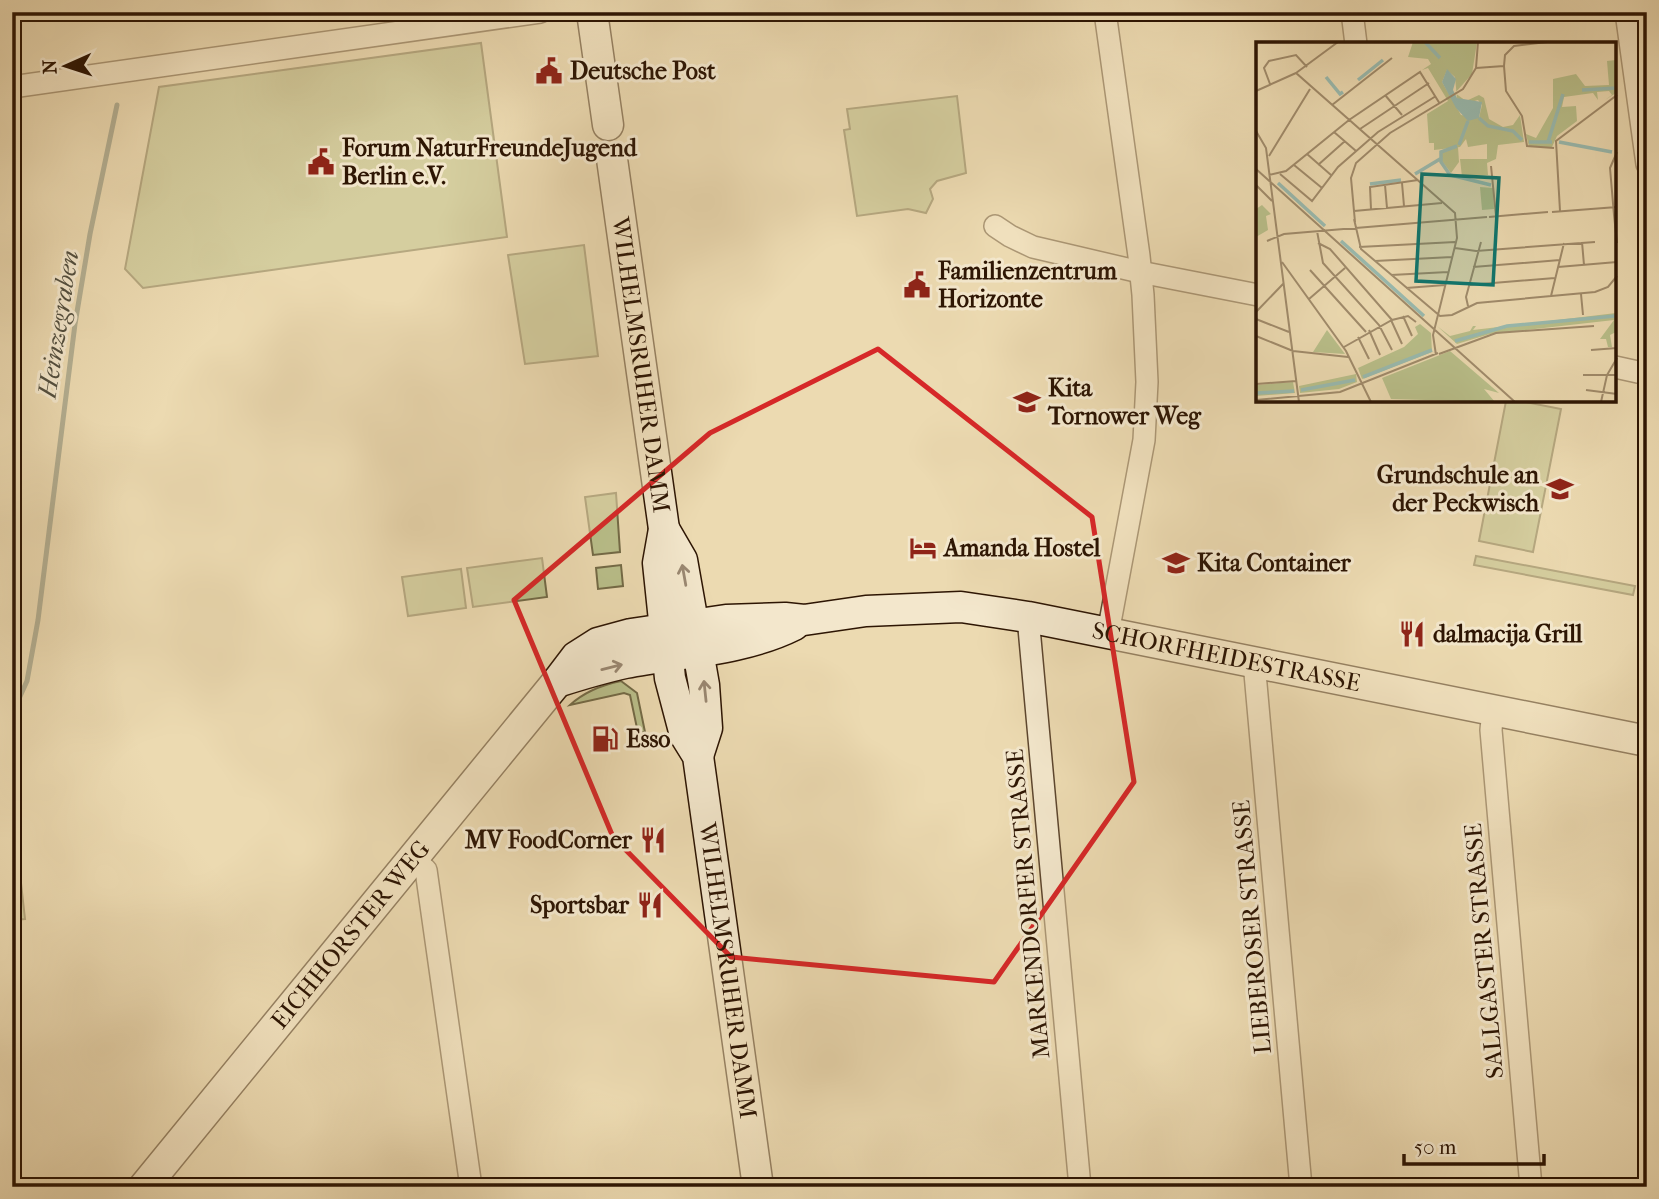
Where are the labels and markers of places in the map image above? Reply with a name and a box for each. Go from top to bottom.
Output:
public building icon: Deutsche Post [534,56,564,86]
place label: Deutsche Post [570,57,716,85]
place label: Forum NaturFreundeJugend Berlin e.V. [341,134,638,190]
public building icon: Forum NaturFreundeJugend Berlin e.V. [306,147,336,177]
place label: Familienzentrum Horizonte [937,257,1118,313]
public building icon: Familienzentrum Horizonte [902,270,932,300]
place label: Kita Tornower Weg [1047,374,1202,430]
school or university icon: Kita Tornower Weg [1012,387,1042,417]
place label: Grundschule an der Peckwisch [1377,461,1540,517]
school or university icon: Grundschule an der Peckwisch [1545,474,1575,504]
hotel icon: Amanda Hostel [908,533,938,563]
place label: Amanda Hostel [942,534,1101,562]
school or university icon: Kita Container [1161,548,1191,578]
place label: Kita Container [1197,549,1352,577]
restaurant icon: dalmacija Grill [1397,619,1427,649]
place label: dalmacija Grill [1433,620,1583,648]
fuel station icon: Esso [590,724,620,754]
place label: Esso [626,725,671,753]
restaurant icon: MV FoodCorner [638,825,668,855]
place label: MV FoodCorner [465,826,633,854]
restaurant icon: Sportsbar [635,890,665,920]
place label: Sportsbar [530,891,630,919]

